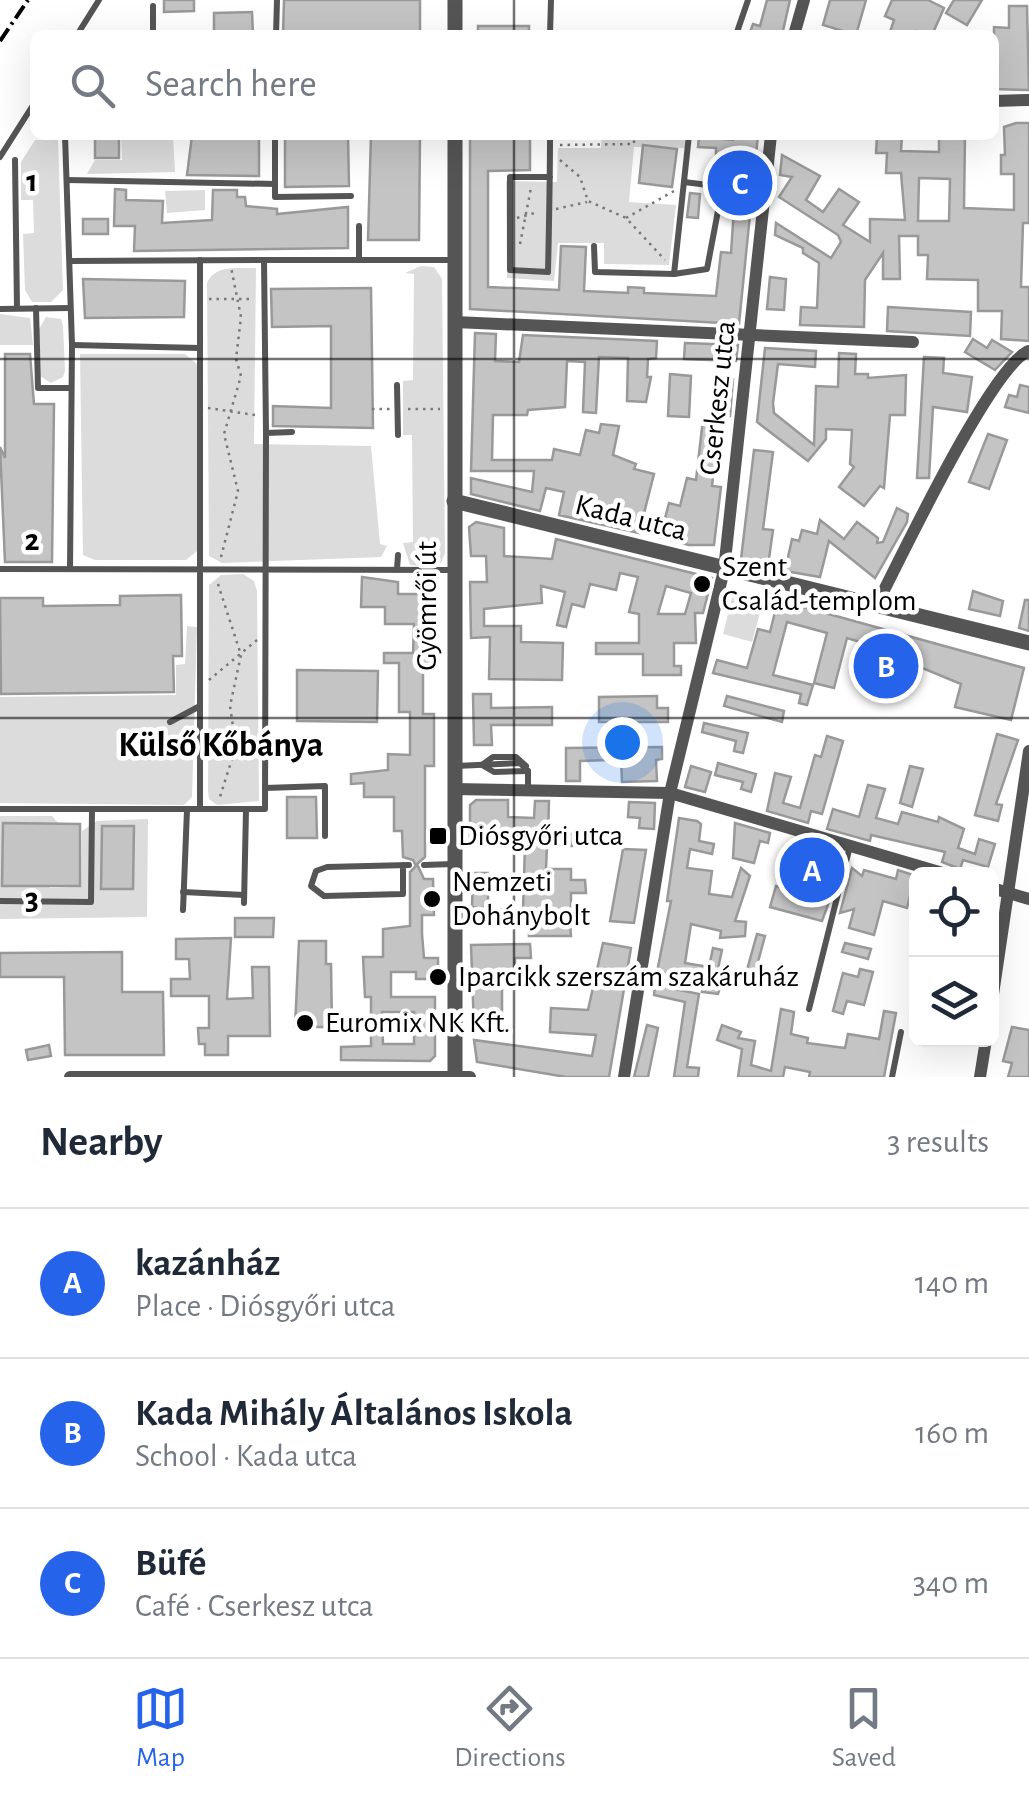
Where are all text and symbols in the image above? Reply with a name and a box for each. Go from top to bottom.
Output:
search box [30,30,999,140]
icon: search [65,58,120,113]
text: Search here [145,66,317,104]
pin: C [708,146,772,220]
text: 1 [26,165,38,197]
street label: Cserkesz utca [695,319,741,477]
street label: Kada utca [572,490,690,546]
text: 2 [24,524,40,556]
street label: Gyömrői út [412,541,442,671]
place label: Szent Család-templom [722,552,917,616]
marker: Szent Család-templom [691,573,713,595]
pin: B [854,628,918,704]
your location [597,717,648,768]
district label: Külső Kőbánya [118,728,324,763]
place label: Diósgyőri utca [458,821,623,851]
marker: Diósgyőri utca [427,825,449,847]
pin: A [780,832,844,908]
place label: Nemzeti Dohánybolt [452,867,591,931]
map controls [909,867,999,1047]
button: locate [909,867,999,957]
text: 3 [25,883,39,915]
marker: Nemzeti Dohánybolt [421,888,443,910]
button: layers [909,957,999,1047]
place label: Iparcikk szerszám szakáruház [458,962,799,992]
marker: Iparcikk szerszám szakáruház [427,966,449,988]
place label: Euromix NK Kft. [325,1008,510,1038]
marker: Euromix NK Kft. [294,1012,316,1034]
text: Nearby [40,1121,163,1163]
text: 3 results [887,1126,989,1158]
text: kazánház [135,1245,280,1283]
text: A [63,1267,82,1299]
text: 140 m [915,1267,989,1299]
text: Place · Diósgyőri utca [135,1290,396,1322]
text: Kada Mihály Általános Iskola [135,1395,573,1433]
text: B [63,1417,82,1449]
text: 160 m [915,1417,989,1449]
text: School · Kada utca [135,1440,357,1472]
text: Büfé [135,1545,207,1583]
text: C [64,1567,81,1599]
text: 340 m [913,1567,989,1599]
text: Café · Cserkesz utca [135,1590,373,1622]
tab: Map [133,1681,188,1775]
tab: Directions [454,1681,566,1775]
tab: Saved [832,1681,896,1775]

